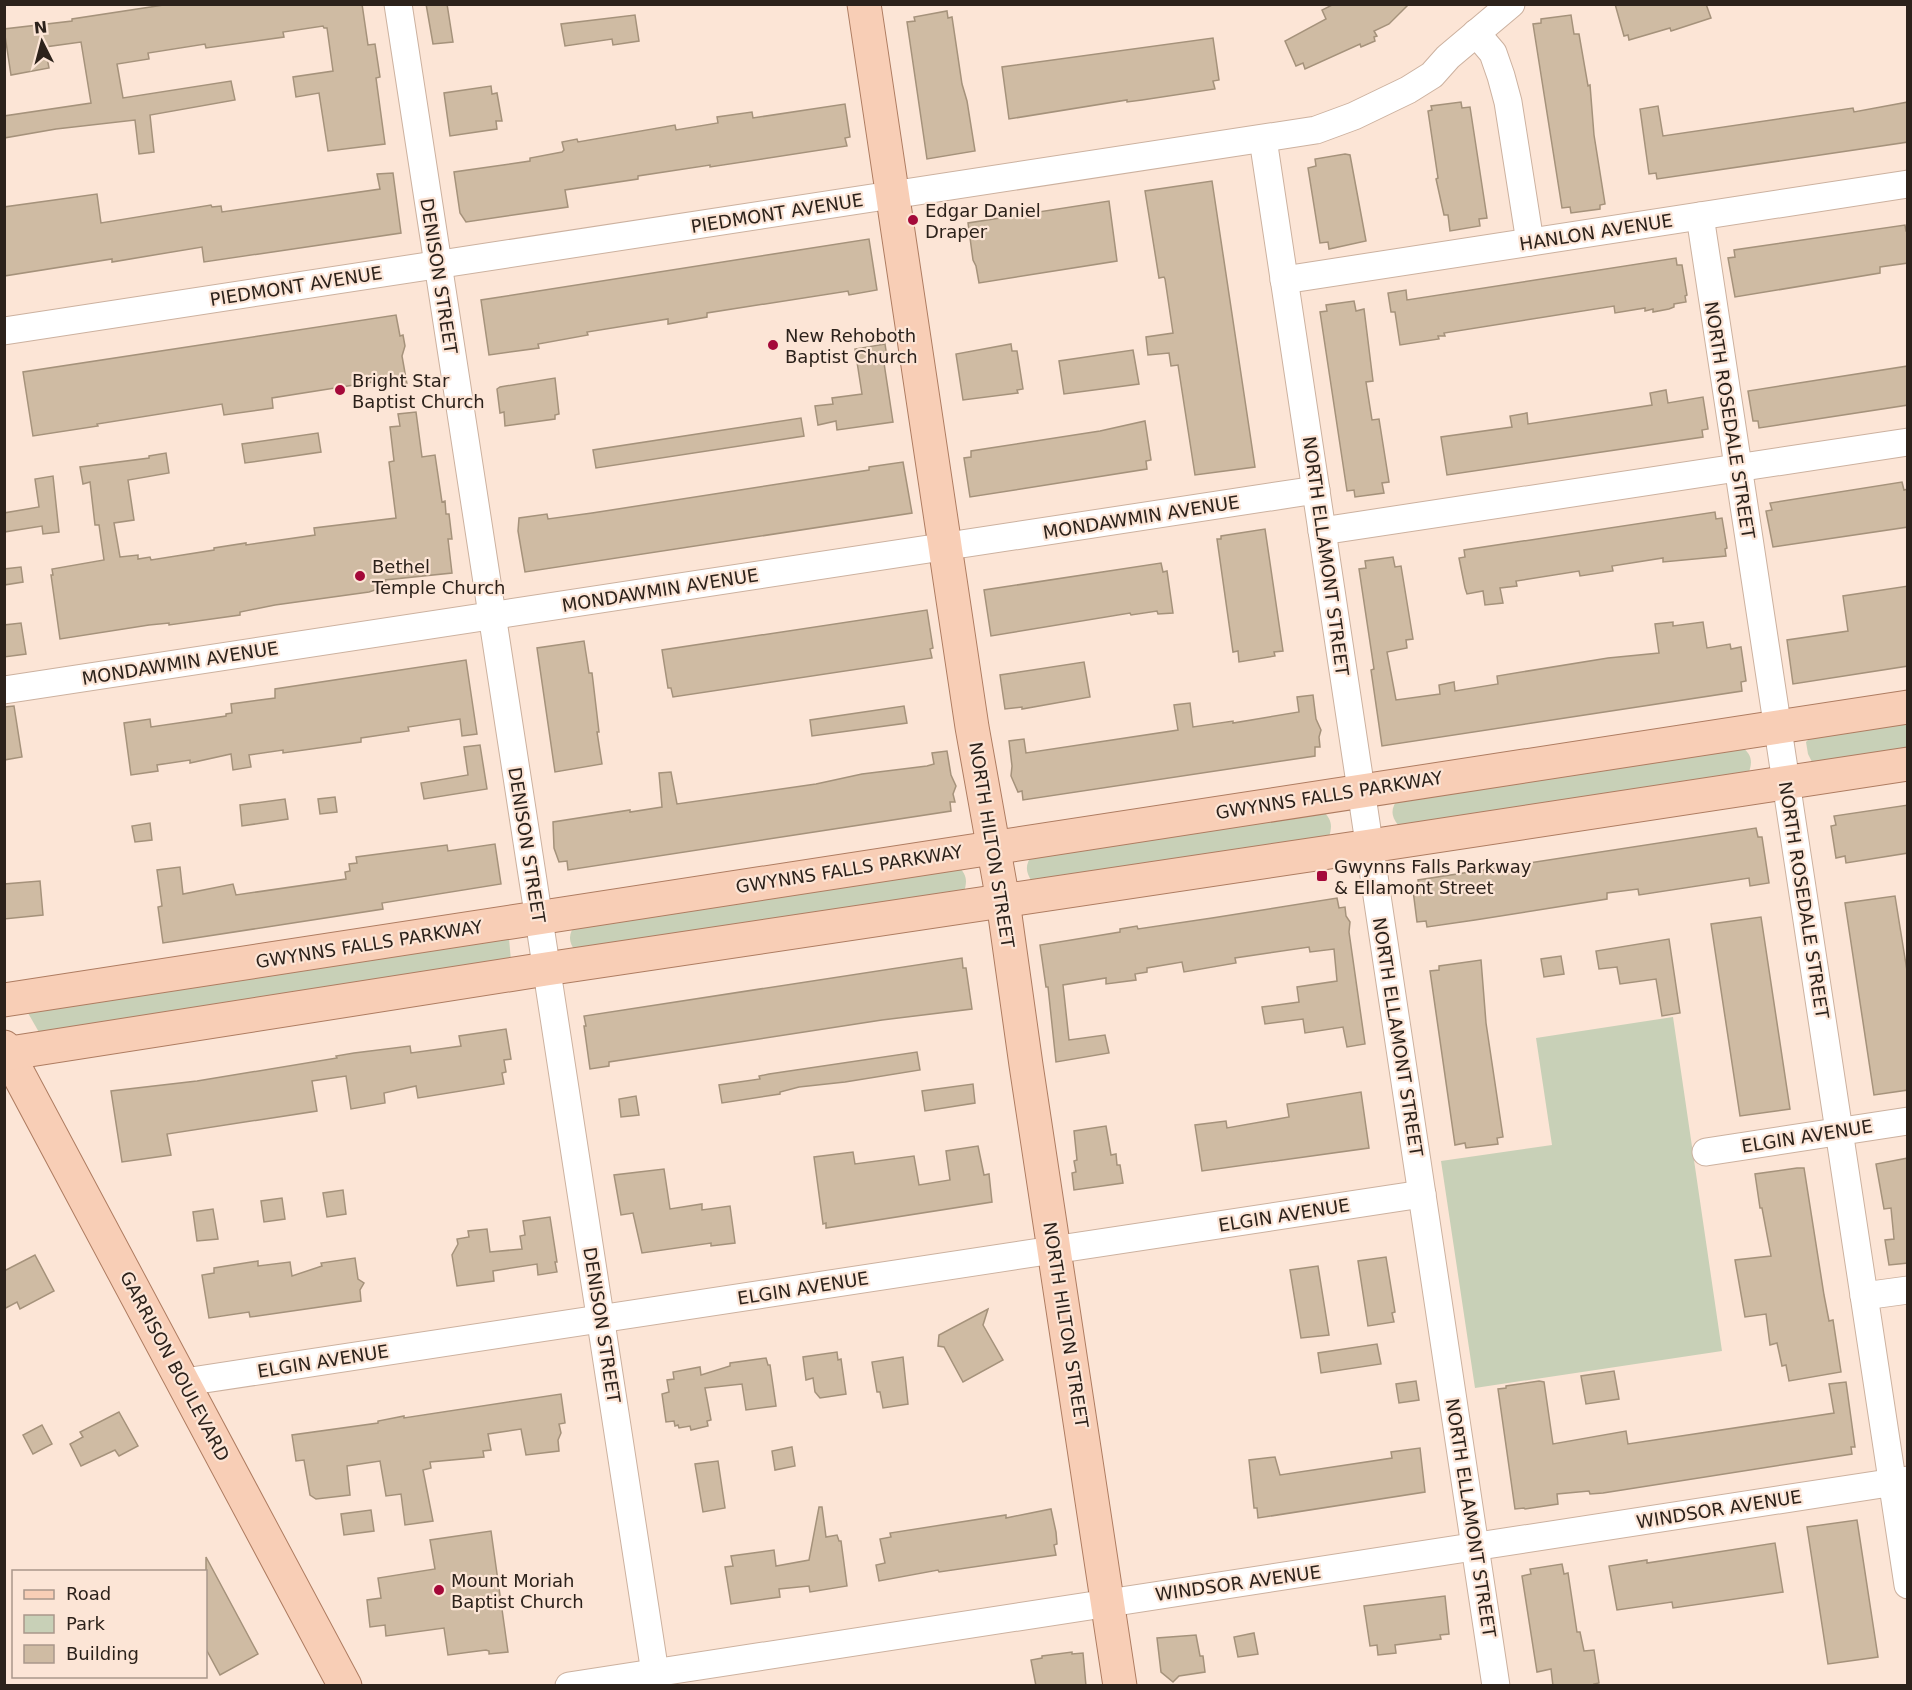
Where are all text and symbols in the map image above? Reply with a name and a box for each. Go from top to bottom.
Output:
north arrow [12,12,72,72]
text: N [33,17,48,38]
street label: PIEDMONT AVENUE [689,189,865,237]
street label: DENISON STREET [416,197,462,356]
place label: Edgar Daniel Draper [925,200,1041,242]
street label: HANLON AVENUE [1518,210,1674,254]
marker: Edgar Daniel Draper [906,213,920,227]
street label: PIEDMONT AVENUE [208,262,384,310]
street label: NORTH ROSEDALE STREET [1701,300,1759,541]
place label: New Rehoboth Baptist Church [785,325,918,367]
marker: New Rehoboth Baptist Church [766,338,780,352]
place label: Bright Star Baptist Church [352,370,485,412]
marker: Bright Star Baptist Church [333,383,347,397]
street label: NORTH ELLAMONT STREET [1299,435,1353,678]
street label: MONDAWMIN AVENUE [1041,491,1241,543]
place label: Bethel Temple Church [371,556,505,598]
street label: MONDAWMIN AVENUE [560,564,760,616]
marker: Bethel Temple Church [353,569,367,583]
street label: MONDAWMIN AVENUE [80,637,280,689]
street label: NORTH HILTON STREET [965,740,1019,951]
street label: DENISON STREET [504,766,550,925]
street label: GWYNNS FALLS PARKWAY [1214,767,1445,823]
street label: NORTH ROSEDALE STREET [1775,780,1833,1021]
street label: GWYNNS FALLS PARKWAY [734,841,965,897]
place label: Gwynns Falls Parkway & Ellamont Street [1334,856,1532,898]
marker: Gwynns Falls Parkway & Ellamont Street [1315,869,1329,883]
street label: GWYNNS FALLS PARKWAY [254,916,485,972]
street label: NORTH ELLAMONT STREET [1369,916,1427,1159]
street label: ELGIN AVENUE [1740,1115,1874,1157]
street label: ELGIN AVENUE [1217,1194,1351,1236]
street label: NORTH HILTON STREET [1039,1220,1093,1431]
street label: DENISON STREET [579,1246,625,1405]
street label: GARRISON BOULEVARD [116,1267,234,1465]
street label: ELGIN AVENUE [736,1267,870,1309]
street label: ELGIN AVENUE [256,1340,390,1382]
street label: NORTH ELLAMONT STREET [1442,1397,1500,1640]
street label: WINDSOR AVENUE [1635,1486,1803,1532]
street label: WINDSOR AVENUE [1154,1561,1322,1605]
legend [12,1570,207,1678]
place label: Mount Moriah Baptist Church [451,1570,584,1612]
text: Road [66,1583,111,1604]
marker: Mount Moriah Baptist Church [432,1583,446,1597]
text: Park [66,1613,105,1634]
text: Building [66,1643,139,1664]

